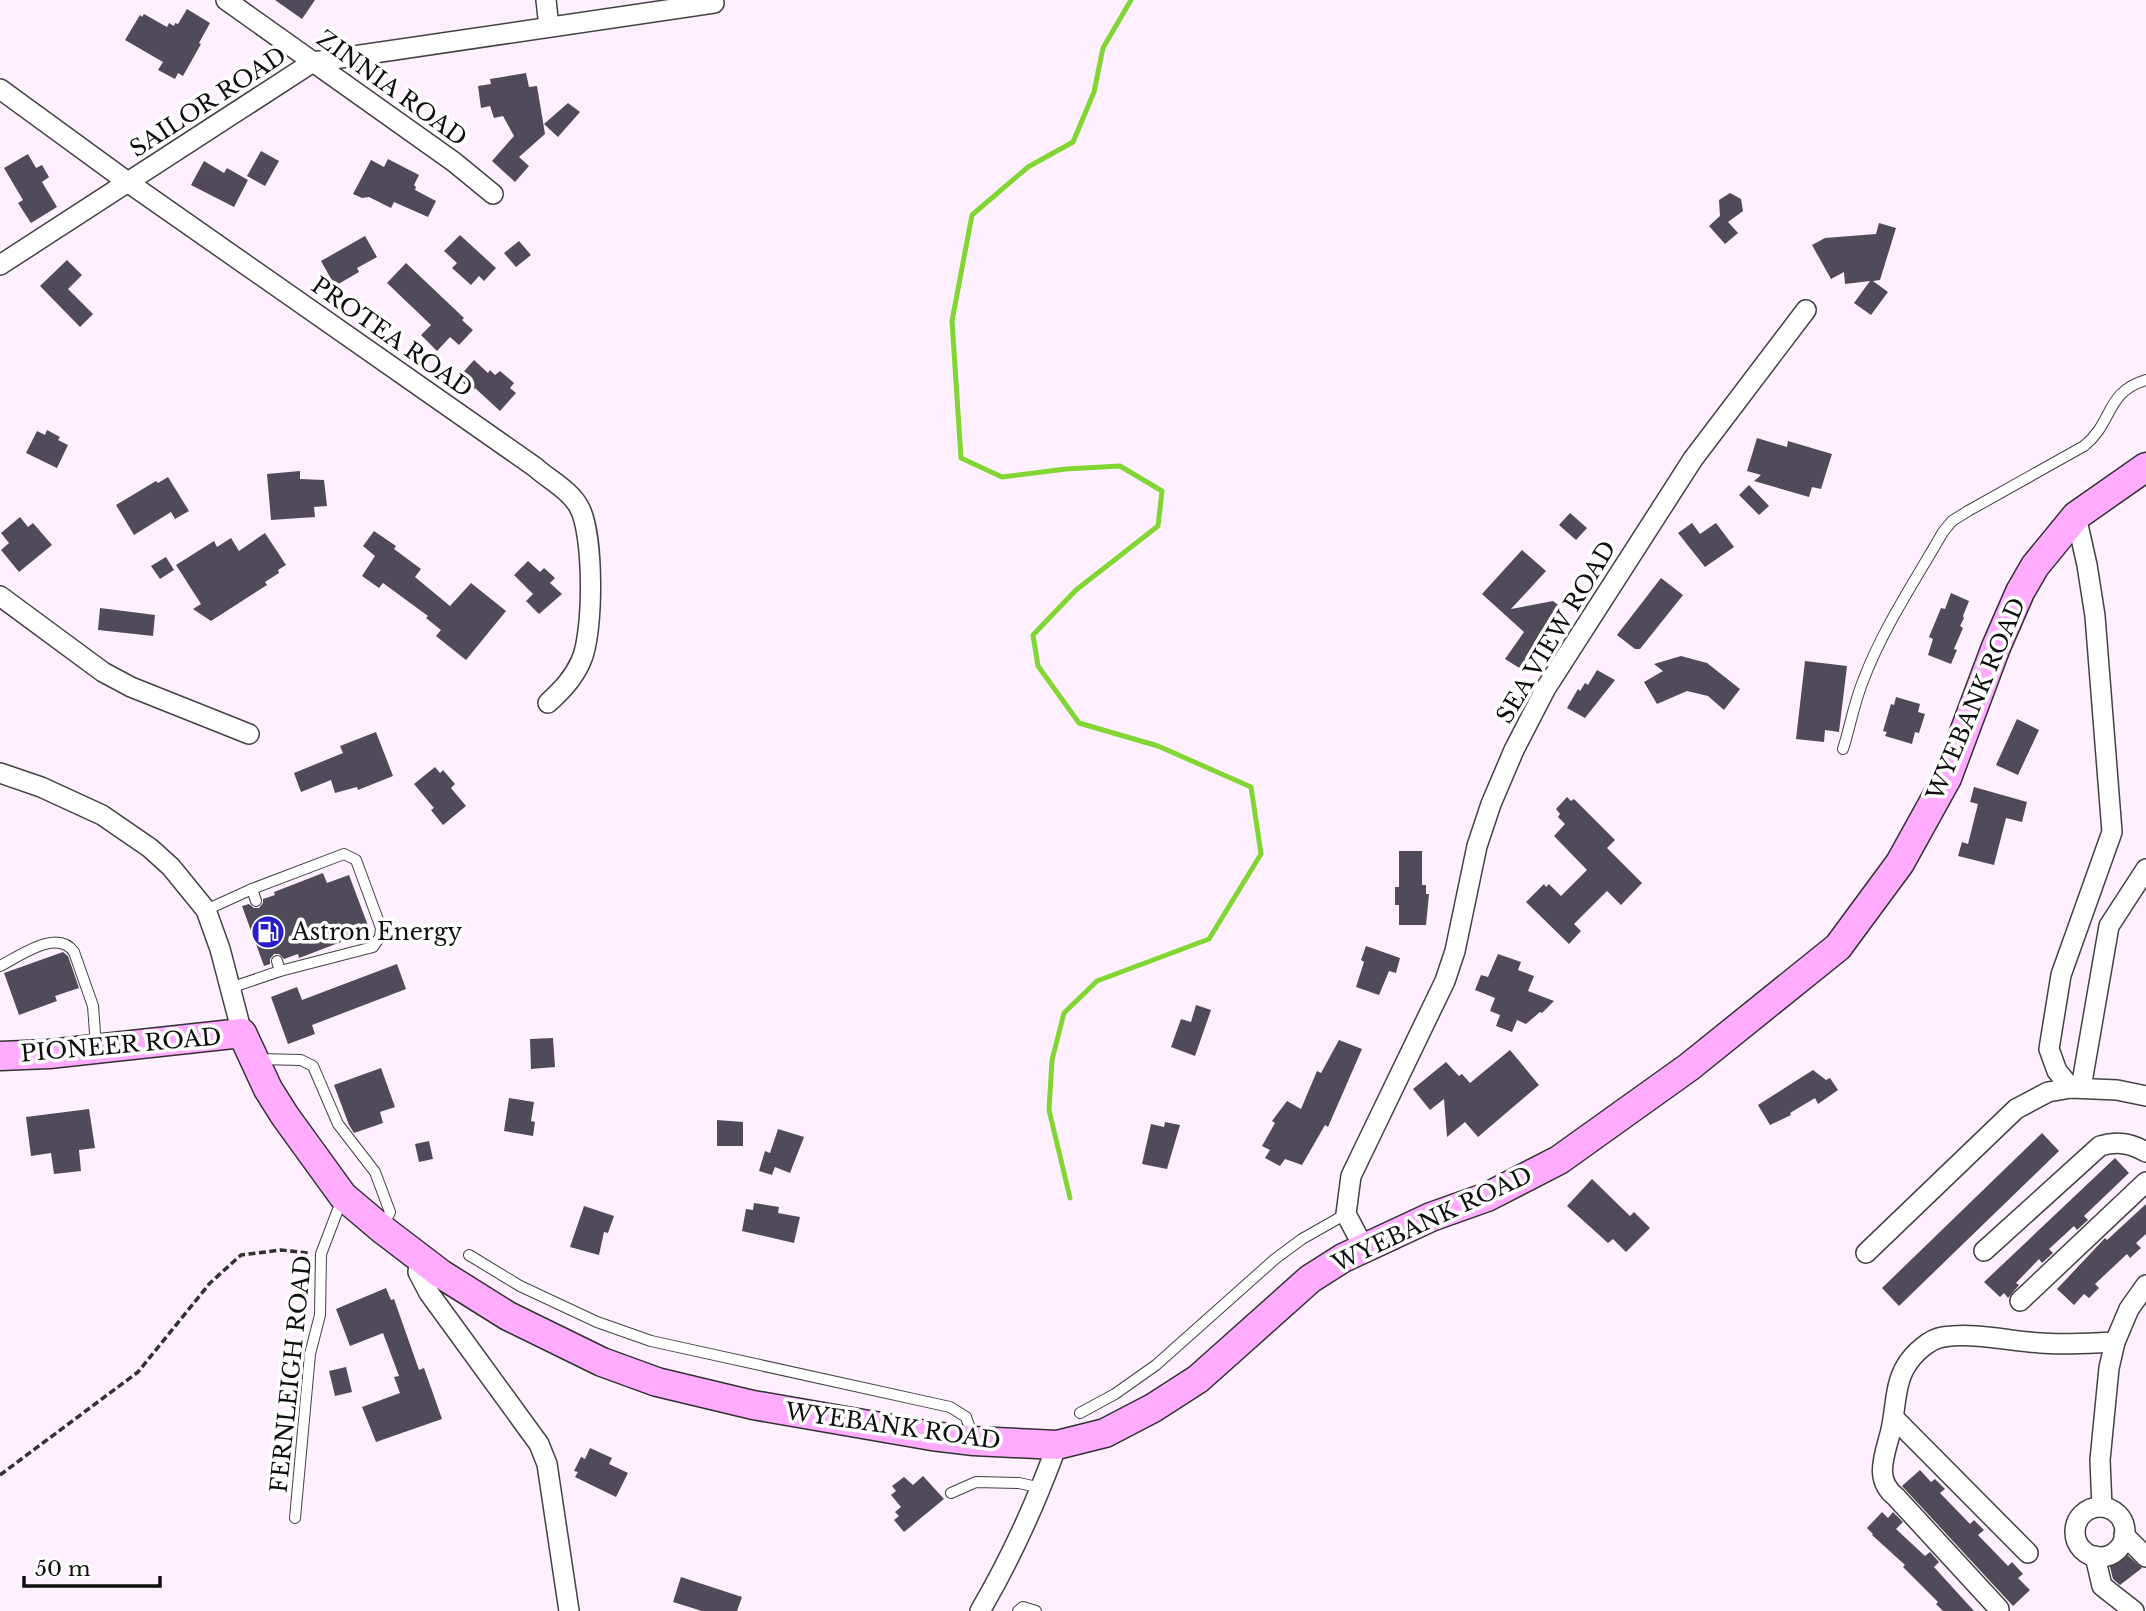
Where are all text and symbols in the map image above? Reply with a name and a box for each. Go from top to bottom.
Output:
street label: ZINNIA ROAD [312,24,472,152]
street label: SAILOR ROAD [125,41,291,163]
street label: PROTEA ROAD [306,271,478,403]
street label: SEA VIEW ROAD [1490,536,1622,728]
street label: WYEBANK ROAD [1920,594,2031,805]
fuel station icon: Astron Energy [249,913,287,951]
place label: Astron Energy [291,918,463,946]
street label: PIONEER ROAD [19,1022,223,1068]
street label: WYEBANK ROAD [1327,1160,1536,1278]
street label: FERNLEIGH ROAD [265,1254,317,1494]
street label: WYEBANK ROAD [782,1397,1003,1455]
scale bar [24,1544,161,1588]
text: 50 m [35,1556,91,1582]

